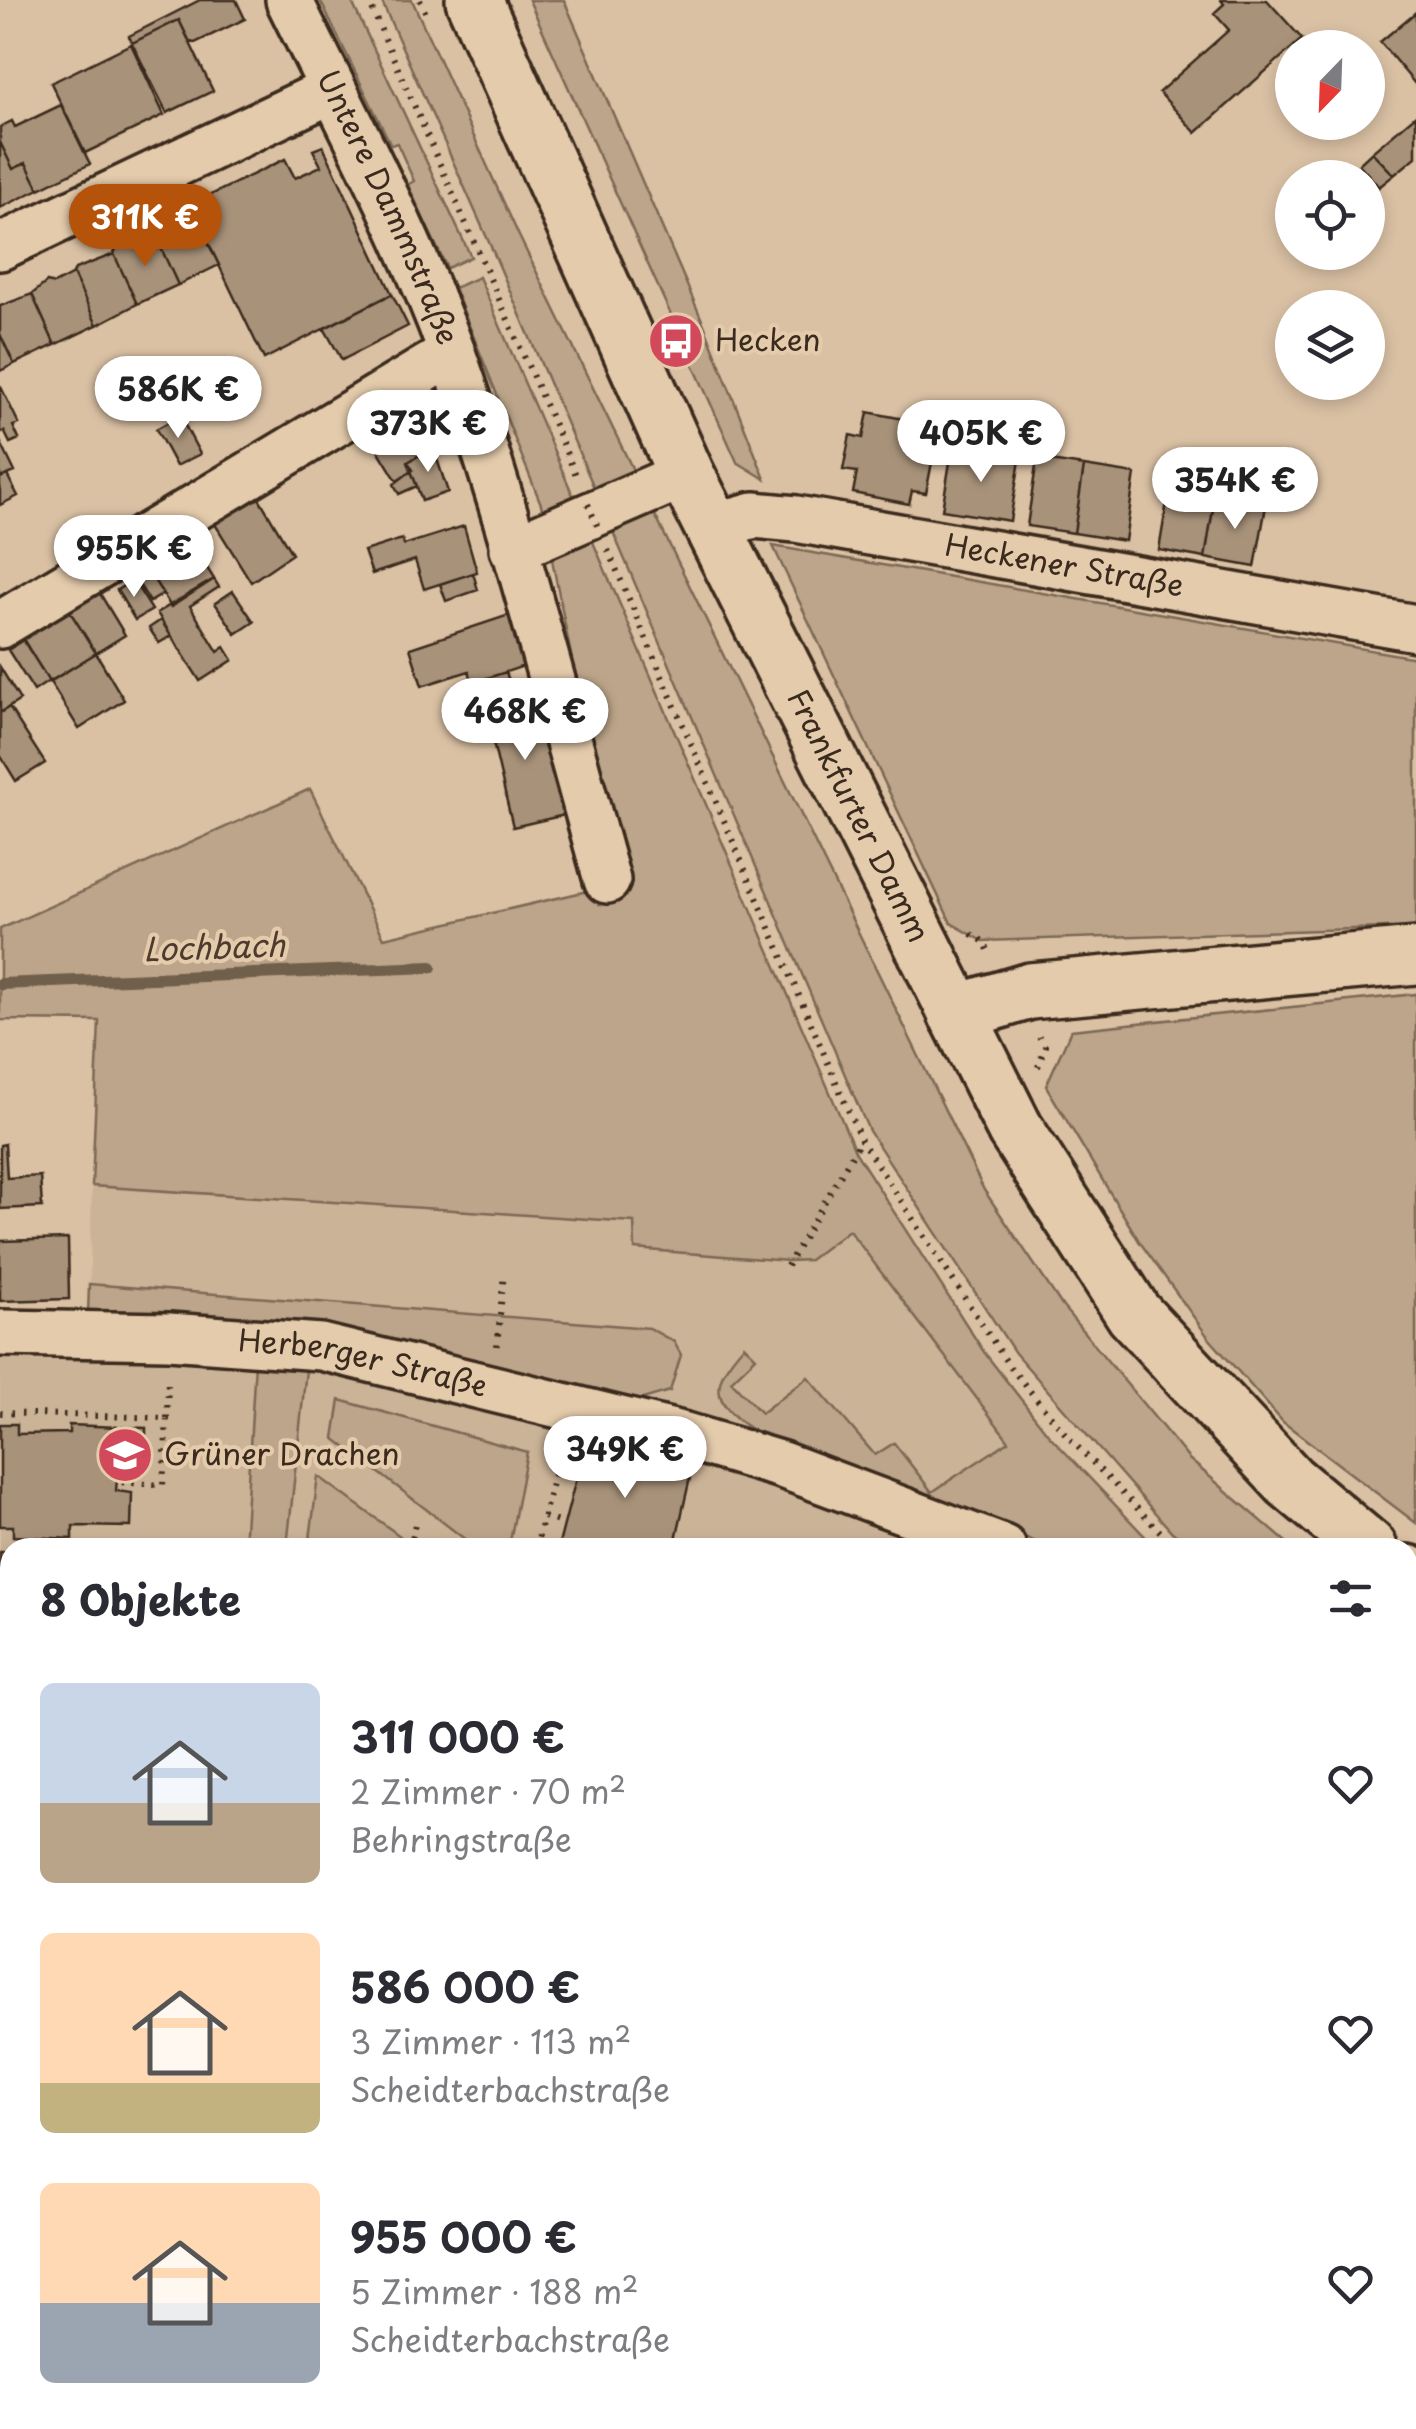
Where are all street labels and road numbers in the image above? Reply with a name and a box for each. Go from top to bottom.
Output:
street label: Untere Dammstraße [307,61,472,351]
street label: Heckener Straße [942,521,1187,607]
street label: Frankfurter Damm [777,680,943,949]
street label: Herberger Straße [237,1316,492,1407]

